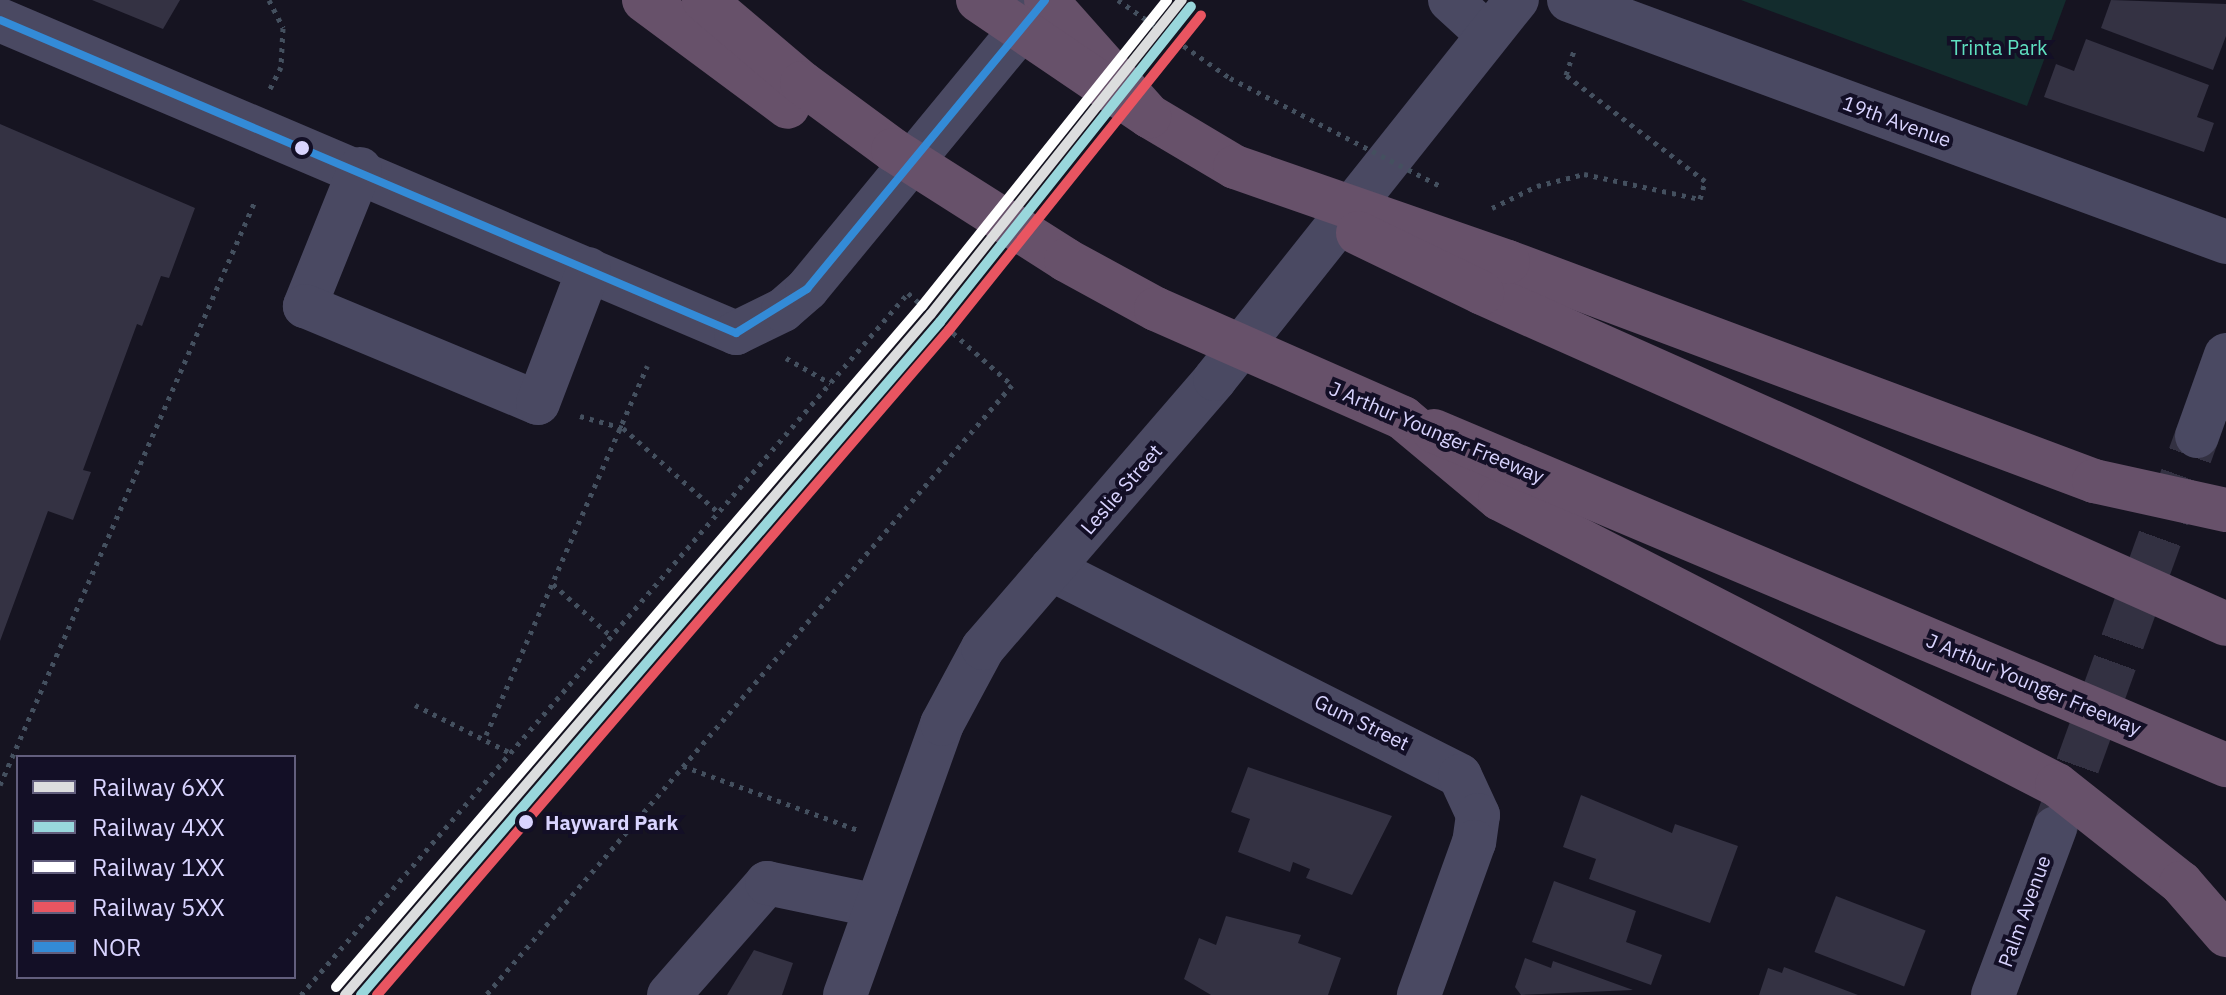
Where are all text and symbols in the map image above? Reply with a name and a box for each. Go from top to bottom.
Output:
park label: Trinta Park [1950,35,2048,59]
street label: 19th Avenue [1839,90,1955,152]
unlabelled marker [294,140,310,156]
street label: J Arthur Younger Freeway [1326,376,1548,488]
street label: Leslie Street [1075,439,1167,539]
street label: J Arthur Younger Freeway [1923,628,2145,740]
street label: Gum Street [1311,689,1413,755]
legend [16,755,296,979]
text: Railway 6XX [92,771,225,803]
marker: Hayward Park [514,810,538,834]
place label: Hayward Park [545,810,678,834]
text: Railway 4XX [92,811,225,843]
text: Railway 1XX [92,851,225,883]
street label: Palm Avenue [1993,852,2055,970]
text: Railway 5XX [92,891,225,923]
text: NOR [92,931,141,963]

